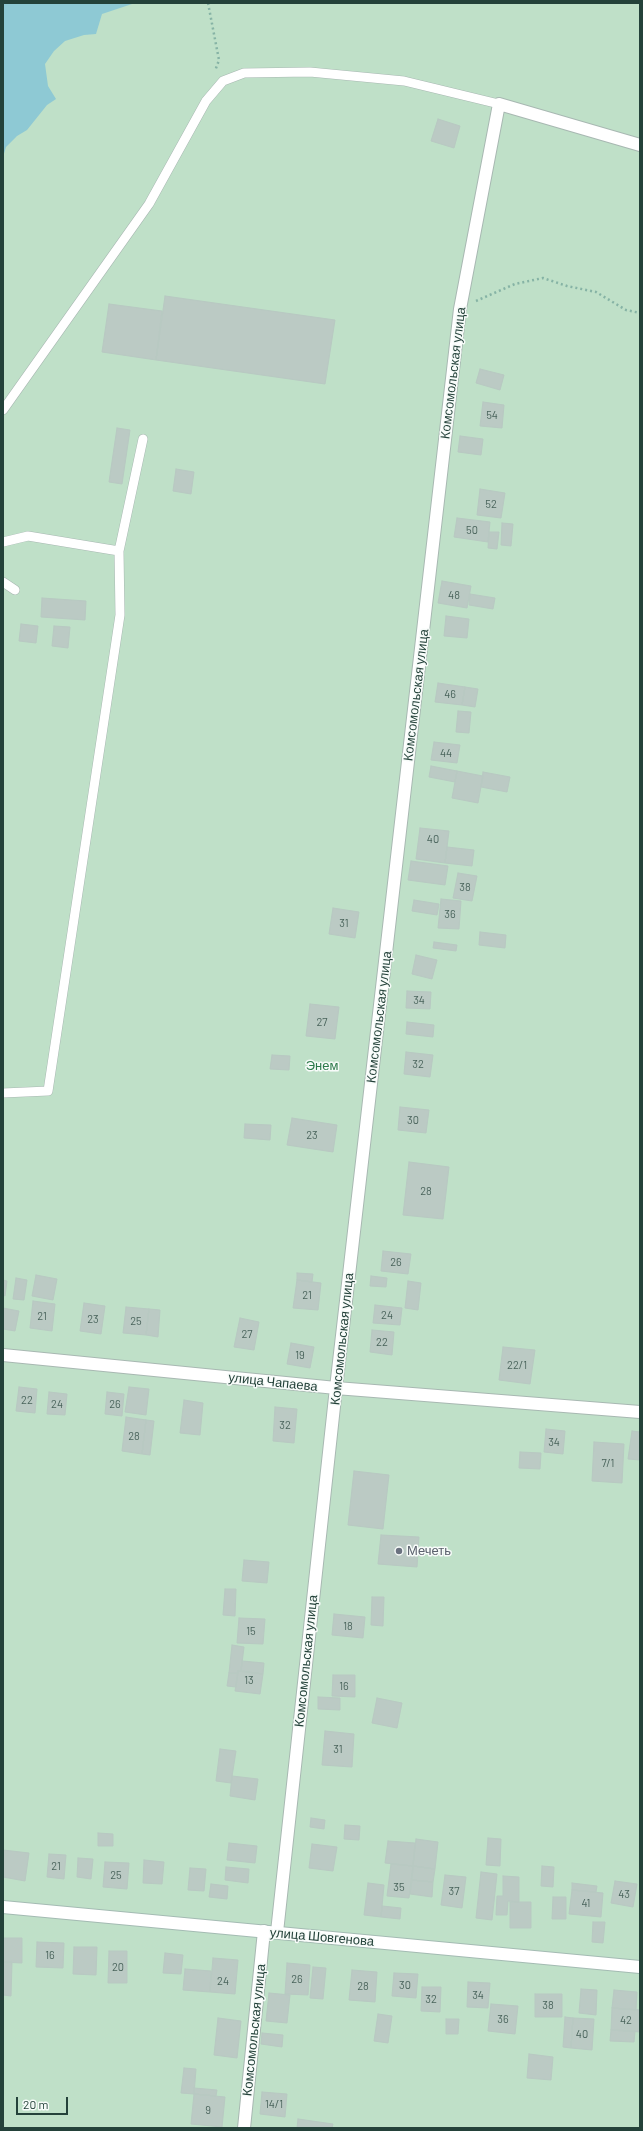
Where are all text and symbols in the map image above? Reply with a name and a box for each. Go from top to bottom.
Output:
street label: Комсомольская улица [437,306,469,440]
house number: 54 [486,408,498,422]
house number: 52 [485,497,497,511]
house number: 50 [466,523,478,537]
house number: 48 [448,588,460,602]
street label: Комсомольская улица [400,628,432,762]
house number: 46 [444,687,456,701]
house number: 44 [440,746,452,760]
house number: 40 [427,832,439,846]
house number: 38 [459,880,471,894]
house number: 36 [444,907,456,921]
house number: 31 [339,916,349,930]
street label: Комсомольская улица [363,950,395,1084]
house number: 34 [413,993,425,1007]
house number: 27 [316,1015,328,1029]
house number: 32 [412,1057,424,1071]
park label: Энем [306,1058,338,1074]
house number: 30 [407,1113,419,1127]
house number: 23 [306,1128,318,1142]
house number: 28 [420,1184,432,1198]
house number: 26 [390,1255,402,1269]
street label: Комсомольская улица [327,1272,357,1406]
house number: 21 [302,1288,312,1302]
house number: 24 [381,1308,393,1322]
house number: 21 [37,1309,47,1323]
house number: 23 [87,1312,99,1326]
house number: 25 [130,1314,142,1328]
house number: 27 [241,1327,253,1341]
house number: 22 [376,1335,388,1349]
house number: 19 [295,1348,305,1362]
house number: 22/1 [507,1358,527,1372]
street label: улица Чапаева [228,1370,318,1394]
house number: 22 [21,1393,33,1407]
house number: 24 [51,1397,63,1411]
house number: 26 [109,1397,121,1411]
house number: 32 [279,1418,291,1432]
house number: 28 [128,1429,140,1443]
house number: 34 [548,1435,560,1449]
house number: 7/1 [602,1456,614,1470]
place label: Мечеть [407,1543,451,1559]
marker: Мечеть [394,1546,404,1556]
street label: Комсомольская улица [291,1594,321,1728]
house number: 18 [343,1619,353,1633]
house number: 15 [246,1624,256,1638]
house number: 13 [244,1673,254,1687]
house number: 16 [339,1679,349,1693]
house number: 31 [333,1742,343,1756]
house number: 21 [51,1859,61,1873]
house number: 25 [110,1868,122,1882]
house number: 35 [393,1880,405,1894]
house number: 37 [449,1884,459,1898]
house number: 43 [618,1887,630,1901]
house number: 41 [582,1896,590,1910]
street label: улица Шовгенова [269,1925,375,1949]
house number: 16 [45,1948,55,1962]
house number: 20 [112,1960,124,1974]
street label: Комсомольская улица [239,1963,269,2097]
house number: 26 [291,1972,303,1986]
house number: 24 [217,1974,229,1988]
house number: 30 [399,1978,411,1992]
house number: 28 [357,1979,369,1993]
house number: 34 [472,1988,484,2002]
house number: 32 [425,1992,437,2006]
house number: 38 [542,1998,554,2012]
house number: 36 [497,2012,509,2026]
house number: 42 [620,2013,632,2027]
house number: 40 [576,2027,588,2041]
scale bar [18,2089,70,2115]
text: 20 m [23,2097,49,2111]
house number: 14/1 [265,2097,283,2111]
house number: 9 [205,2103,211,2117]

